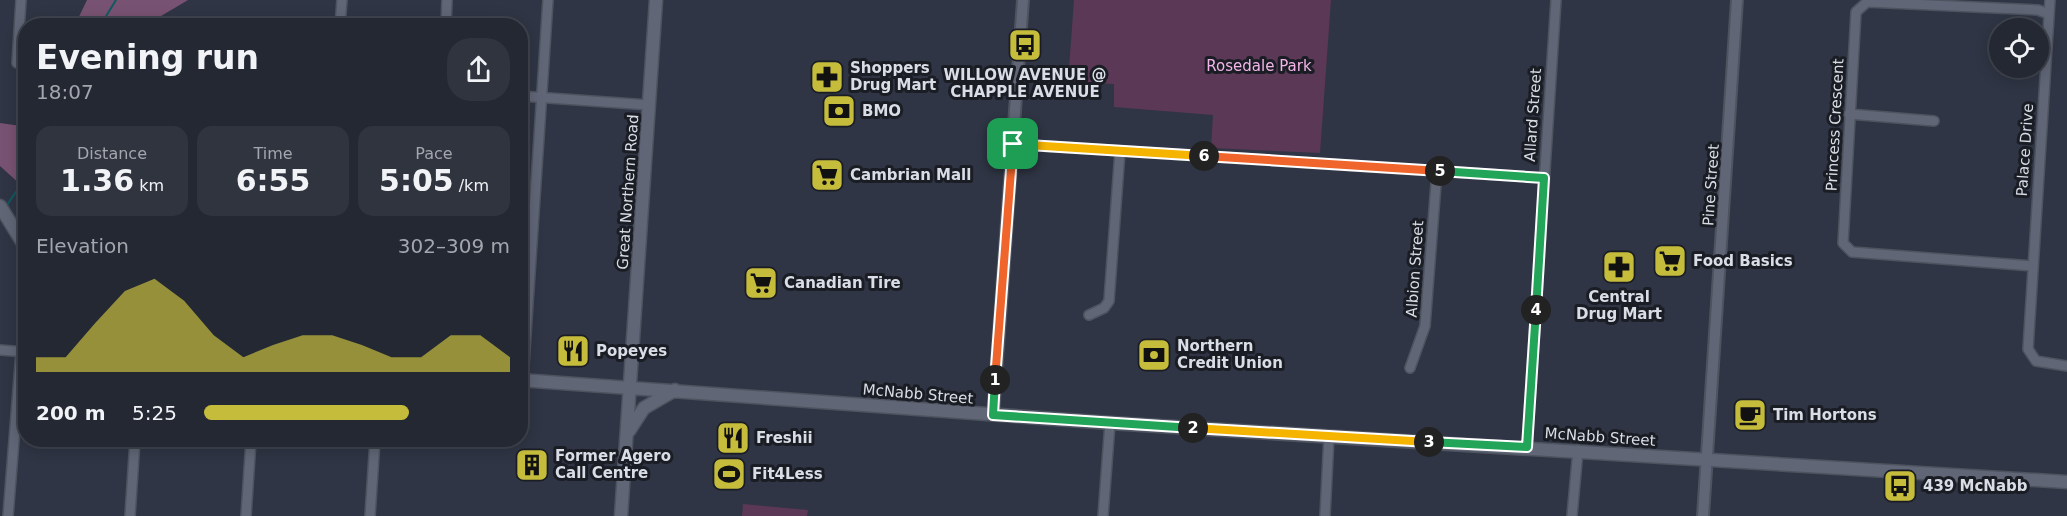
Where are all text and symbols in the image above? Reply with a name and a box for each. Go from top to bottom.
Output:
map controls [1989,18,2049,78]
button: locate [1989,18,2049,78]
bus stop icon: WILLOW AVENUE @ CHAPPLE AVENUE [1007,27,1043,63]
text: Evening run [36,38,259,77]
button: share [447,38,510,101]
park label: Rosedale Park [1206,57,1312,75]
street label: Princess Crescent [1823,58,1847,192]
pharmacy icon: Shoppers Drug Mart [809,59,845,95]
place label: Shoppers Drug Mart [850,59,936,94]
place label: WILLOW AVENUE @ CHAPPLE AVENUE [944,66,1106,101]
street label: Allard Street [1521,68,1545,162]
text: 18:07 [36,80,94,104]
bank icon: BMO [821,93,857,129]
place label: BMO [862,102,901,120]
street label: Palace Drive [2013,103,2037,197]
street label: Great Northern Road [614,114,642,270]
pin [987,118,1038,169]
icon: arrive [996,127,1029,160]
pin: 6 [1189,141,1219,171]
street label: Pine Street [1699,143,1723,227]
text: Distance [77,144,147,163]
text: Time [253,144,293,163]
text: Pace [415,144,453,163]
text: 6 [1198,146,1210,165]
pin: 5 [1425,156,1455,186]
supermarket icon: Cambrian Mall [809,157,845,193]
text: 5 [1434,161,1446,180]
text: 1.36 [60,163,134,198]
text: 6:55 [236,163,310,198]
text: 5:05 [379,163,454,198]
place label: Cambrian Mall [850,166,971,184]
text: km [134,176,164,195]
text: /km [454,176,489,195]
street label: Albion Street [1403,220,1427,318]
text: Elevation [36,234,129,258]
text: 302–309 m [398,234,510,258]
supermarket icon: Food Basics [1652,243,1688,279]
pharmacy icon: Central Drug Mart [1601,249,1637,285]
place label: Food Basics [1693,252,1793,270]
supermarket icon: Canadian Tire [743,265,779,301]
place label: Canadian Tire [784,274,901,292]
place label: Central Drug Mart [1576,288,1662,323]
pin: 4 [1521,295,1551,325]
text: 4 [1530,300,1542,319]
restaurant icon: Popeyes [555,333,591,369]
bank icon: Northern Credit Union [1136,337,1172,373]
place label: Northern Credit Union [1177,337,1283,372]
place label: Popeyes [596,342,667,360]
pin: 1 [980,365,1010,395]
text: 1 [989,370,1001,389]
street label: McNabb Street [862,380,974,408]
cafe icon: Tim Hortons [1732,397,1768,433]
text: 200 m [36,401,106,425]
text: 5:25 [132,401,177,425]
place label: Tim Hortons [1773,406,1877,424]
pin: 2 [1178,413,1208,443]
text: 2 [1187,418,1199,437]
restaurant icon: Freshii [715,420,751,456]
street label: McNabb Street [1544,424,1656,450]
pin: 3 [1414,427,1444,457]
place label: Freshii [756,429,813,447]
text: 3 [1423,432,1435,451]
building icon: Former Agero Call Centre [514,447,550,483]
place label: Former Agero Call Centre [555,447,671,482]
sports icon: Fit4Less [711,456,747,492]
place label: Fit4Less [752,465,823,483]
bus stop icon: 439 McNabb [1882,468,1918,504]
place label: 439 McNabb [1923,477,2028,495]

